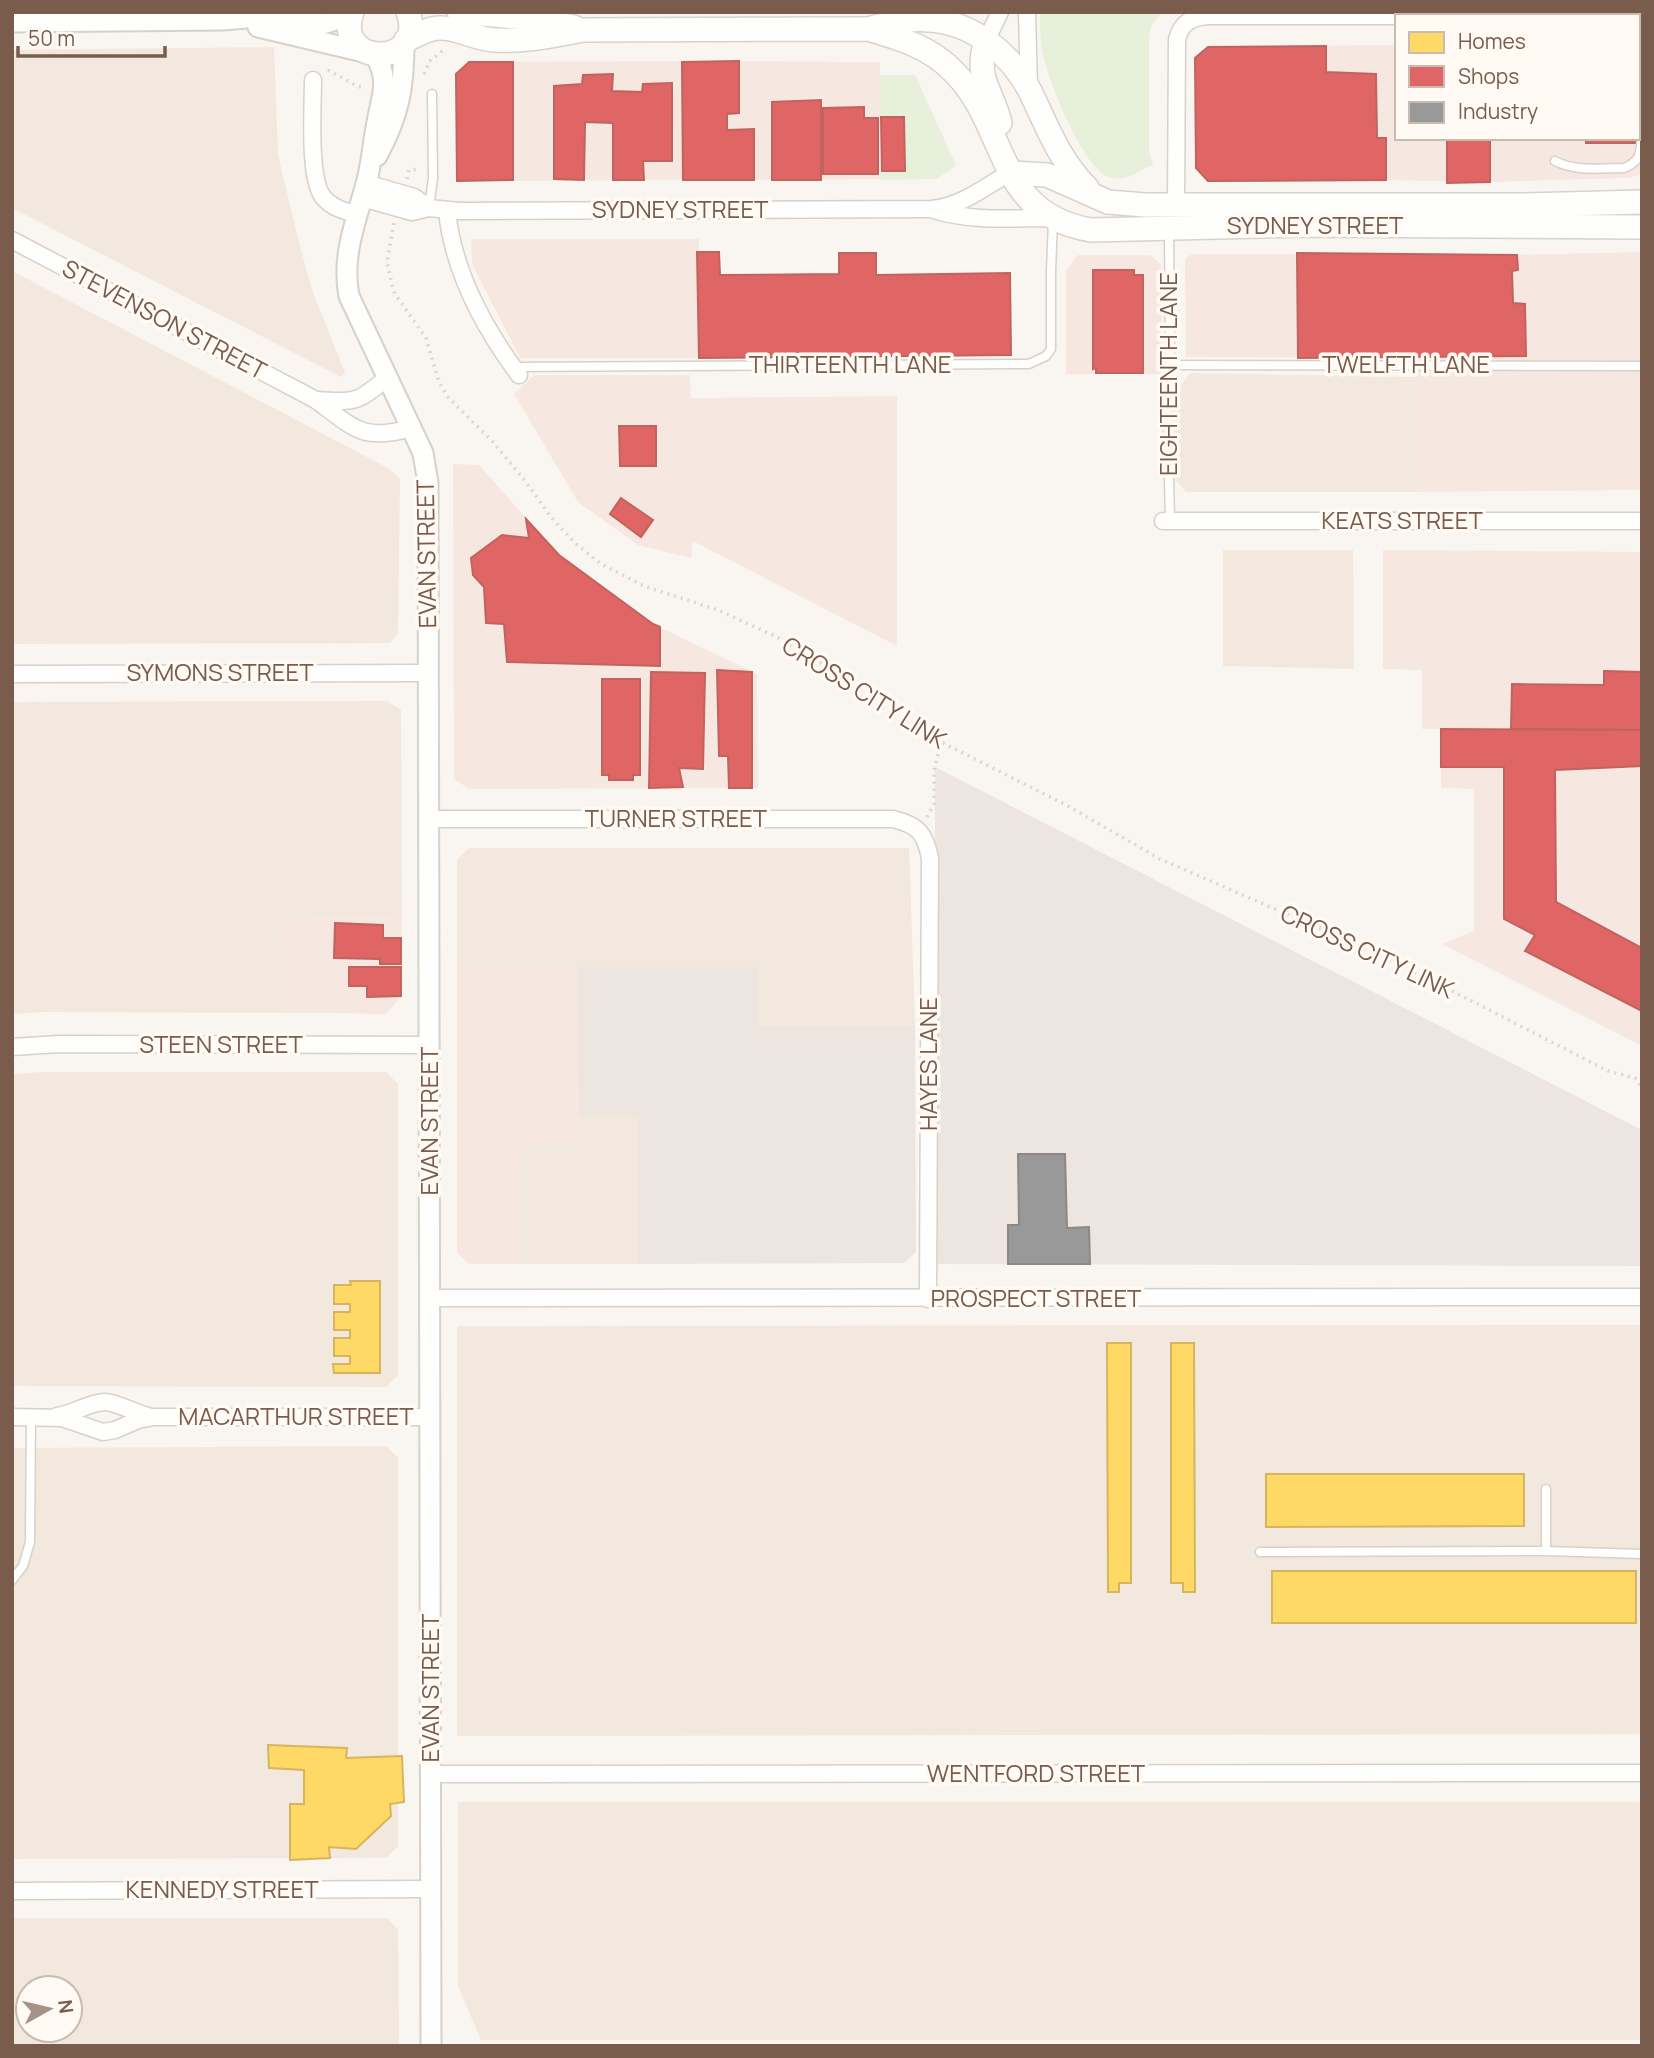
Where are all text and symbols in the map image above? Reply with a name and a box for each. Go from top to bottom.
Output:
scale bar [18,14,164,58]
legend [1395,14,1640,140]
text: 50 m [28,24,75,52]
text: Homes [1458,27,1526,55]
text: Shops [1458,62,1519,90]
text: Industry [1458,97,1538,125]
street label: SYDNEY STREET [592,192,769,225]
street label: SYDNEY STREET [1227,208,1404,241]
street label: STEVENSON STREET [57,251,273,387]
street label: EIGHTEENTH LANE [1151,272,1184,476]
street label: THIRTEENTH LANE [749,347,951,380]
street label: TWELFTH LANE [1322,347,1490,380]
street label: EVAN STREET [408,479,443,629]
street label: KEATS STREET [1321,503,1483,536]
street label: CROSS CITY LINK [776,628,954,756]
street label: SYMONS STREET [127,655,314,688]
street label: TURNER STREET [585,801,768,834]
street label: CROSS CITY LINK [1275,896,1460,1006]
street label: HAYES LANE [911,997,944,1131]
street label: STEEN STREET [139,1027,303,1060]
street label: EVAN STREET [412,1046,445,1195]
street label: PROSPECT STREET [931,1281,1142,1314]
street label: MACARTHUR STREET [178,1399,414,1432]
street label: EVAN STREET [413,1613,446,1762]
street label: WENTFORD STREET [927,1756,1146,1789]
street label: KENNEDY STREET [126,1872,319,1905]
north arrow [14,1974,84,2044]
text: N [52,1998,80,2015]

